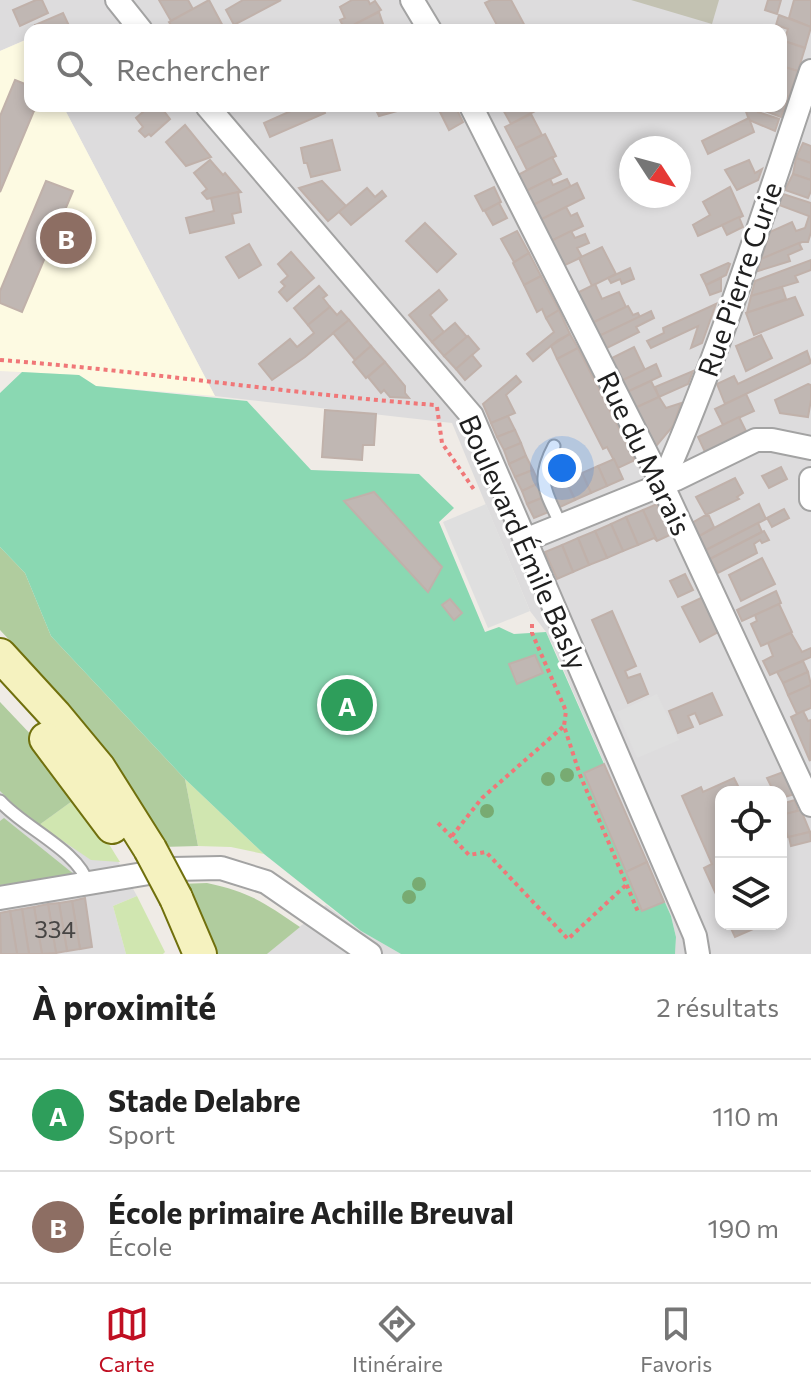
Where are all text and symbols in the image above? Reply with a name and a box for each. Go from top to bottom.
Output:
search box [24,24,787,112]
icon: search [52,46,96,90]
text: Rechercher [116,50,270,87]
north arrow [619,136,691,208]
street label: Rue Pierre Curie [690,177,788,381]
pin: B [40,208,92,268]
street label: Rue du Marais [591,365,699,541]
street label: Boulevard Émile Basly [452,409,596,675]
your location [542,448,582,488]
pin: A [321,675,373,735]
map controls [715,786,787,930]
button: locate [715,786,787,858]
button: layers [715,858,787,930]
house number: 334 [34,914,76,943]
text: À proximité [32,985,216,1027]
text: 2 résultats [656,991,779,1022]
text: Stade Delabre [108,1081,301,1118]
text: A [49,1100,67,1131]
text: 110 m [712,1100,779,1131]
text: Sport [108,1118,175,1149]
text: École primaire Achille Breuval [108,1193,514,1230]
text: B [49,1212,67,1243]
text: 190 m [707,1212,779,1243]
text: École [108,1230,172,1261]
tab: Carte [99,1302,155,1377]
tab: Itinéraire [352,1302,443,1377]
tab: Favoris [640,1302,712,1377]

